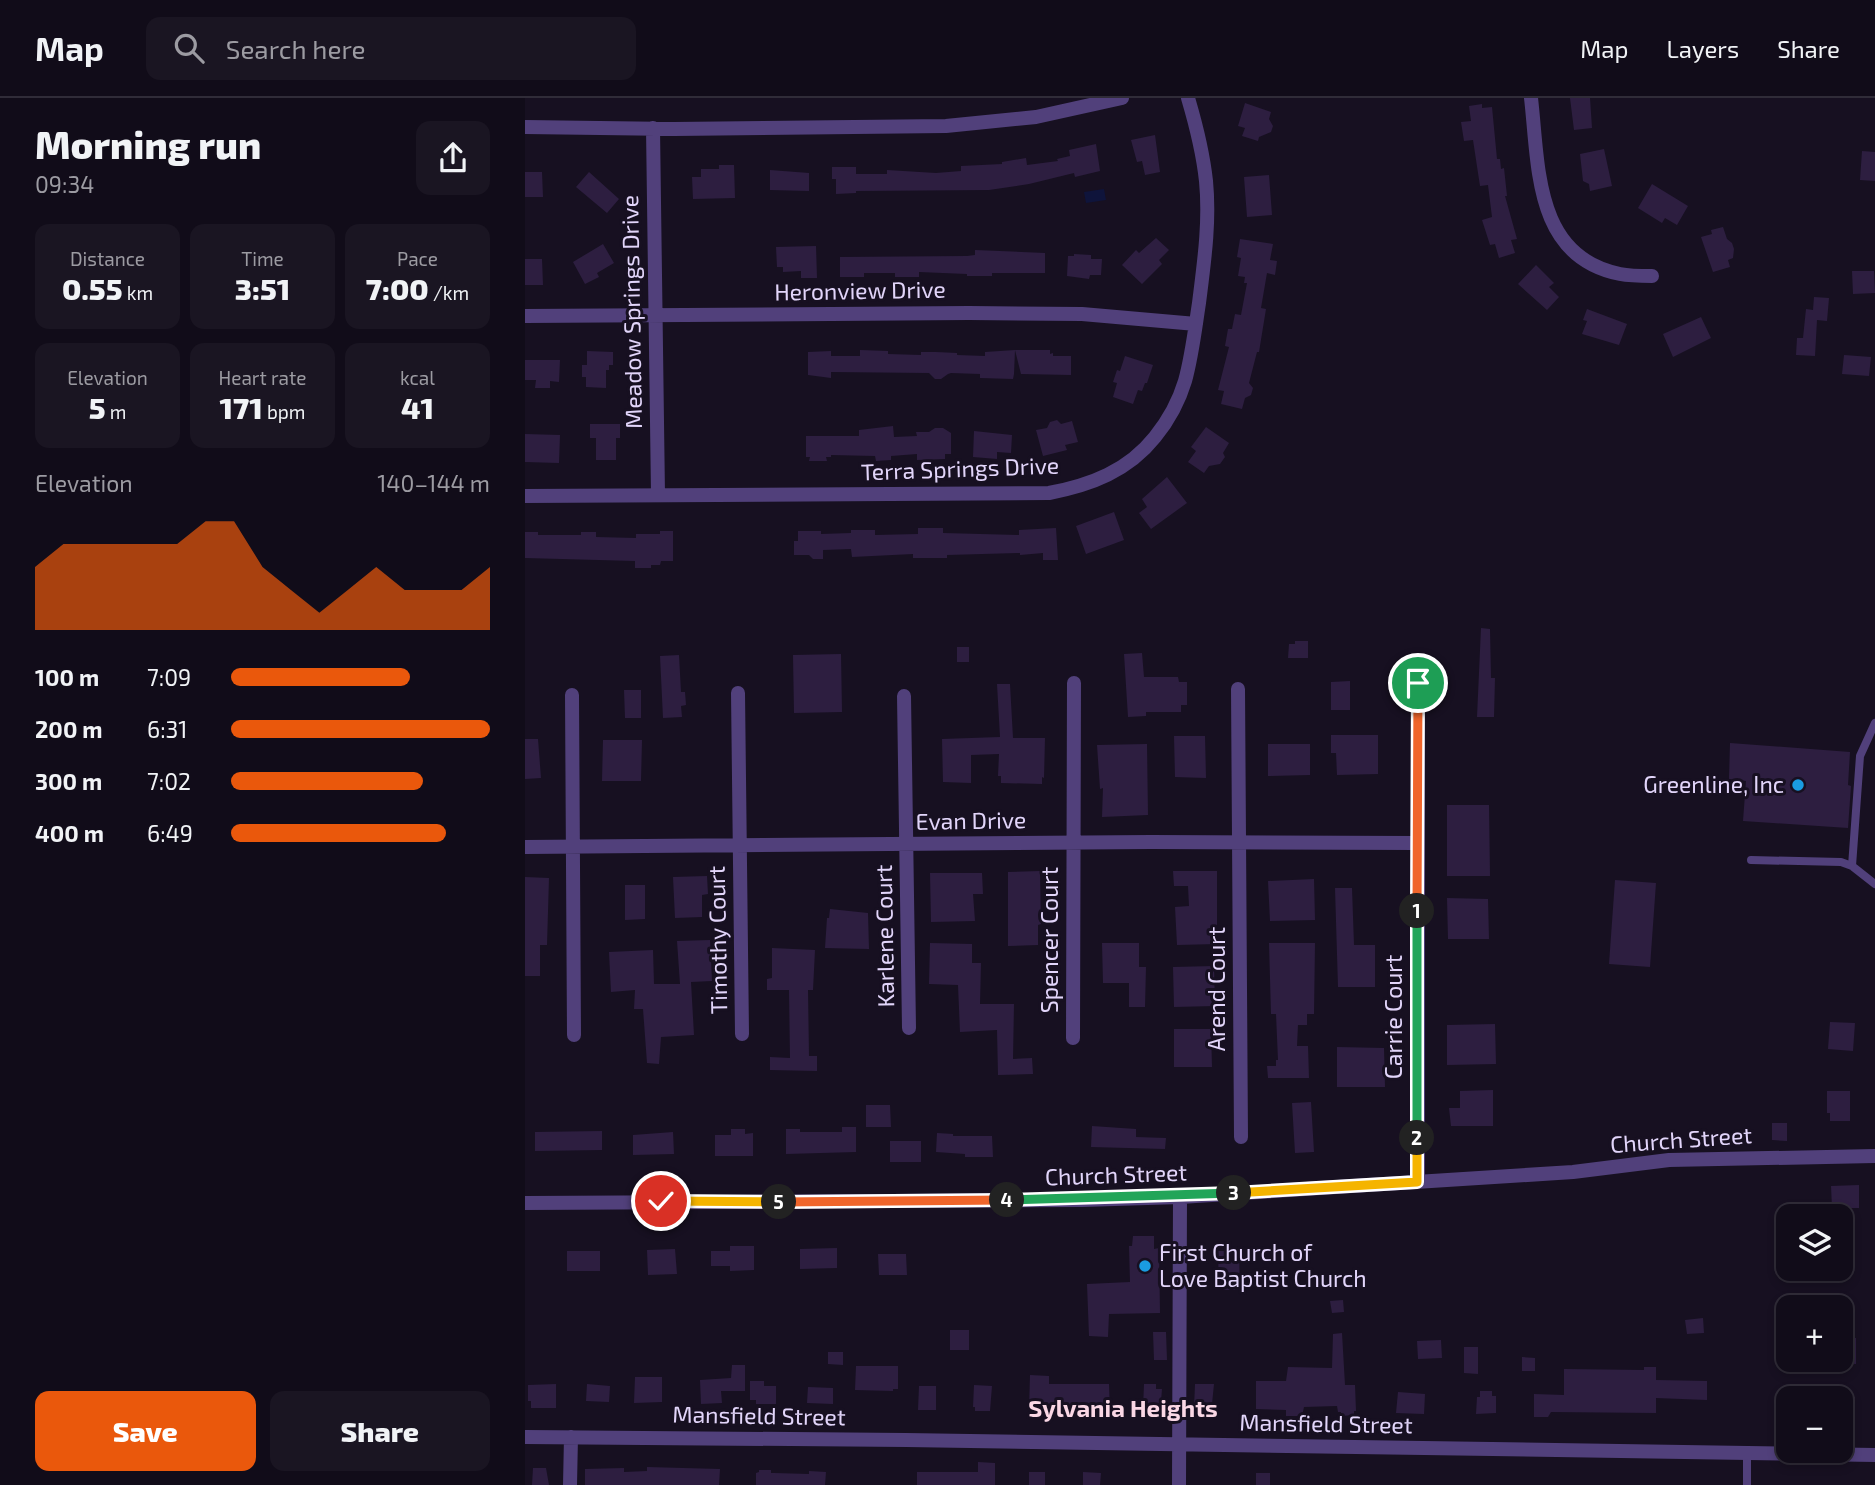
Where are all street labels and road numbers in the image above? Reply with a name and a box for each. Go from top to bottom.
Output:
street label: Meadow Springs Drive [615,195,647,429]
street label: Heronview Drive [774,275,946,305]
street label: Terra Springs Drive [860,451,1059,485]
street label: Evan Drive [915,805,1027,835]
street label: Karlene Court [869,864,899,1008]
street label: Timothy Court [702,865,732,1014]
street label: Spencer Court [1035,867,1063,1013]
street label: Arend Court [1202,927,1230,1051]
street label: Carrie Court [1379,954,1407,1079]
street label: Church Street [1609,1120,1753,1158]
street label: Church Street [1044,1158,1188,1190]
street label: Mansfield Street [672,1399,846,1431]
street label: Mansfield Street [1239,1407,1413,1439]

